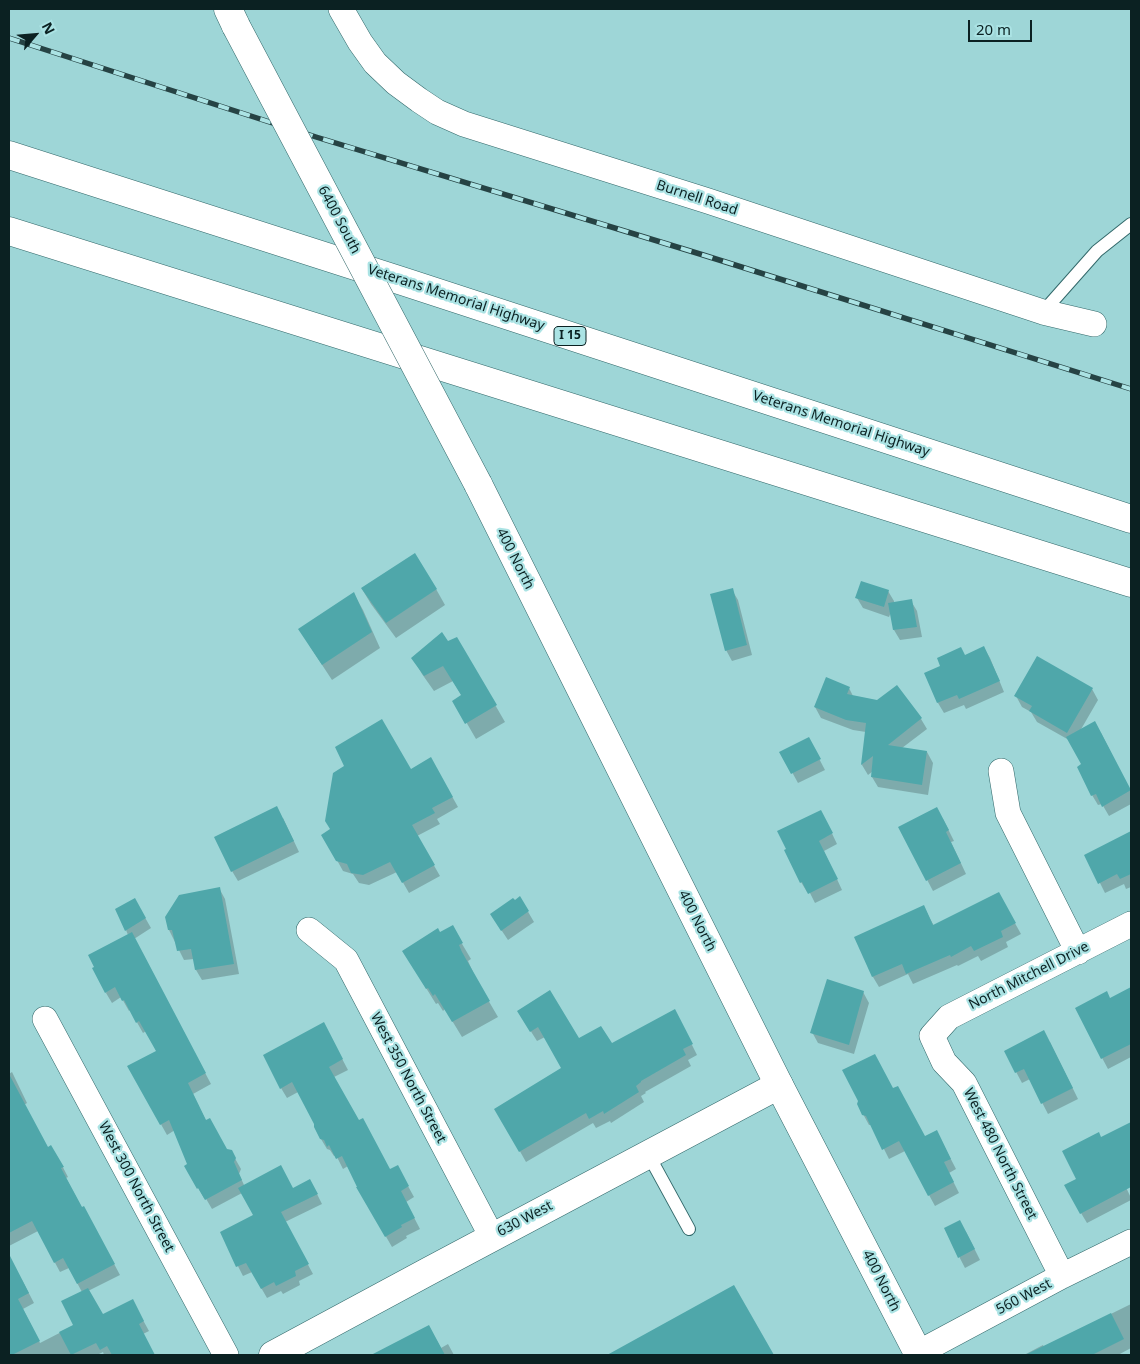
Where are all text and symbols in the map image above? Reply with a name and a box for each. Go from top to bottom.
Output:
north arrow [10,10,60,60]
scale bar [970,10,1034,42]
text: N [38,19,60,37]
text: 20 m [976,19,1011,39]
street label: Burnell Road [654,177,740,219]
street label: 6400 South [314,183,364,257]
street label: Veterans Memorial Highway [365,261,547,335]
road number: I 15 [554,326,586,346]
street label: Veterans Memorial Highway [750,387,932,461]
street label: 400 North [492,526,538,592]
street label: 400 North [674,888,720,954]
street label: North Mitchell Drive [966,938,1092,1014]
street label: West 350 North Street [367,1010,449,1146]
street label: West 480 North Street [960,1086,1040,1222]
street label: West 300 North Street [95,1119,177,1255]
street label: 630 West [495,1197,555,1241]
street label: 400 North [858,1248,904,1314]
street label: 560 West [994,1275,1054,1319]

